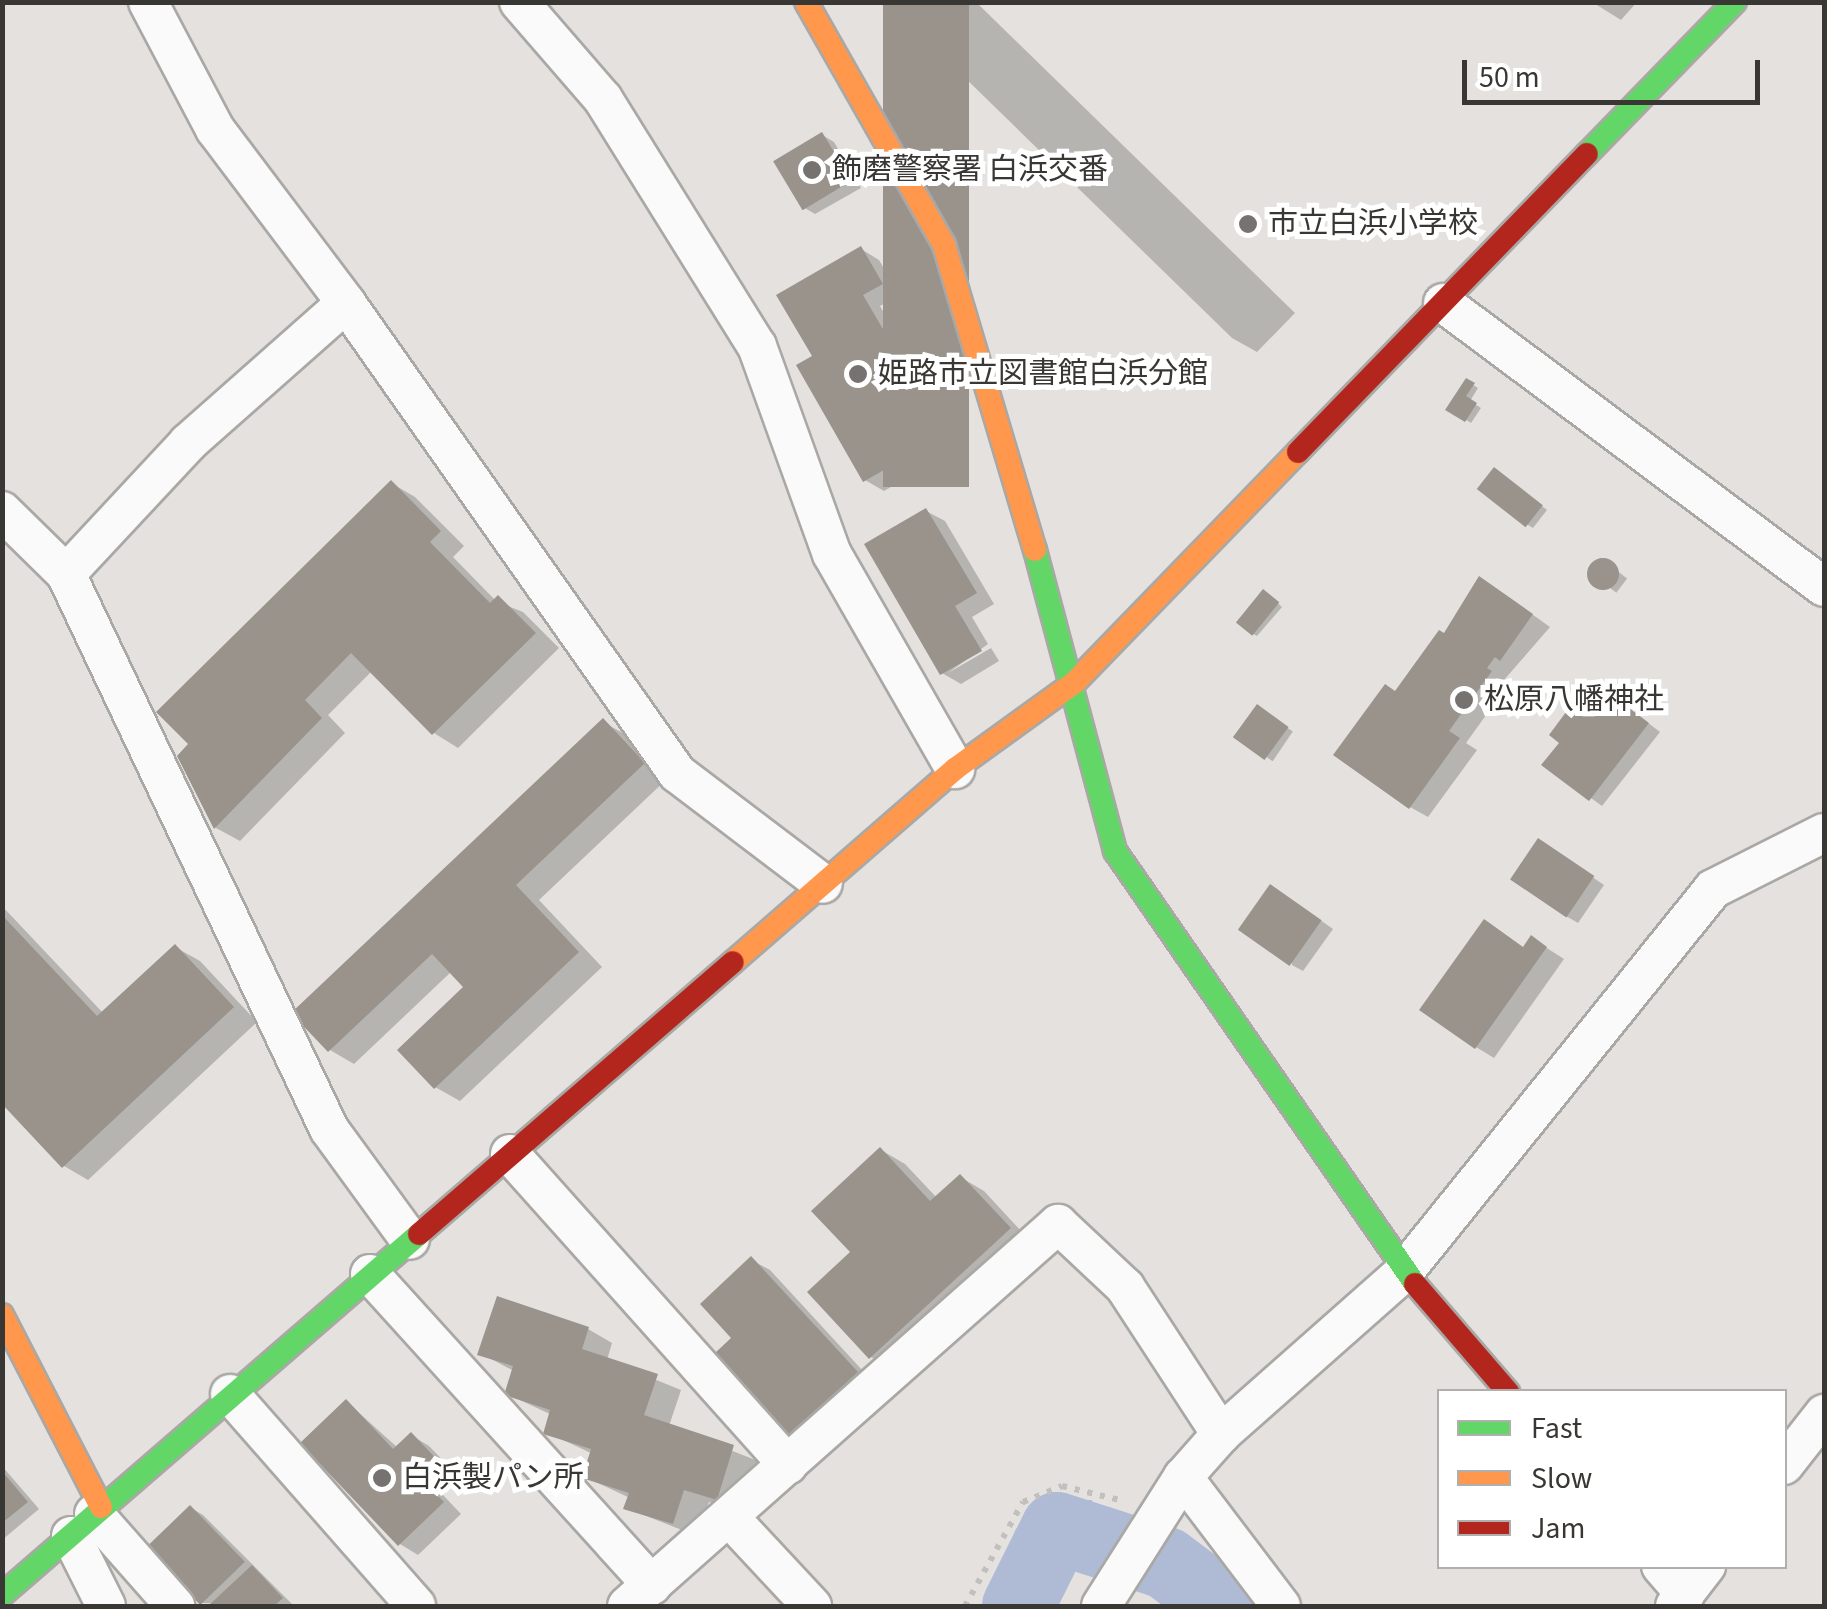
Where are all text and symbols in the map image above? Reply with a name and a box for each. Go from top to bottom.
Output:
scale bar [1467,40,1764,102]
text: 50 m [1479,56,1540,99]
place label: 飾磨警察署 白浜交番 [832,152,1108,188]
marker: 飾磨警察署 白浜交番 [801,159,823,181]
place label: 市立白浜小学校 [1268,206,1478,242]
marker: 市立白浜小学校 [1237,213,1259,235]
place label: 姫路市立図書館白浜分館 [878,356,1208,392]
marker: 姫路市立図書館白浜分館 [847,363,869,385]
place label: 松原八幡神社 [1484,682,1664,718]
marker: 松原八幡神社 [1453,689,1475,711]
legend [1437,1389,1787,1569]
text: Fast [1531,1407,1582,1450]
text: Slow [1531,1457,1592,1500]
place label: 白浜製パン所 [402,1460,582,1496]
marker: 白浜製パン所 [371,1467,393,1489]
text: Jam [1531,1507,1585,1550]

